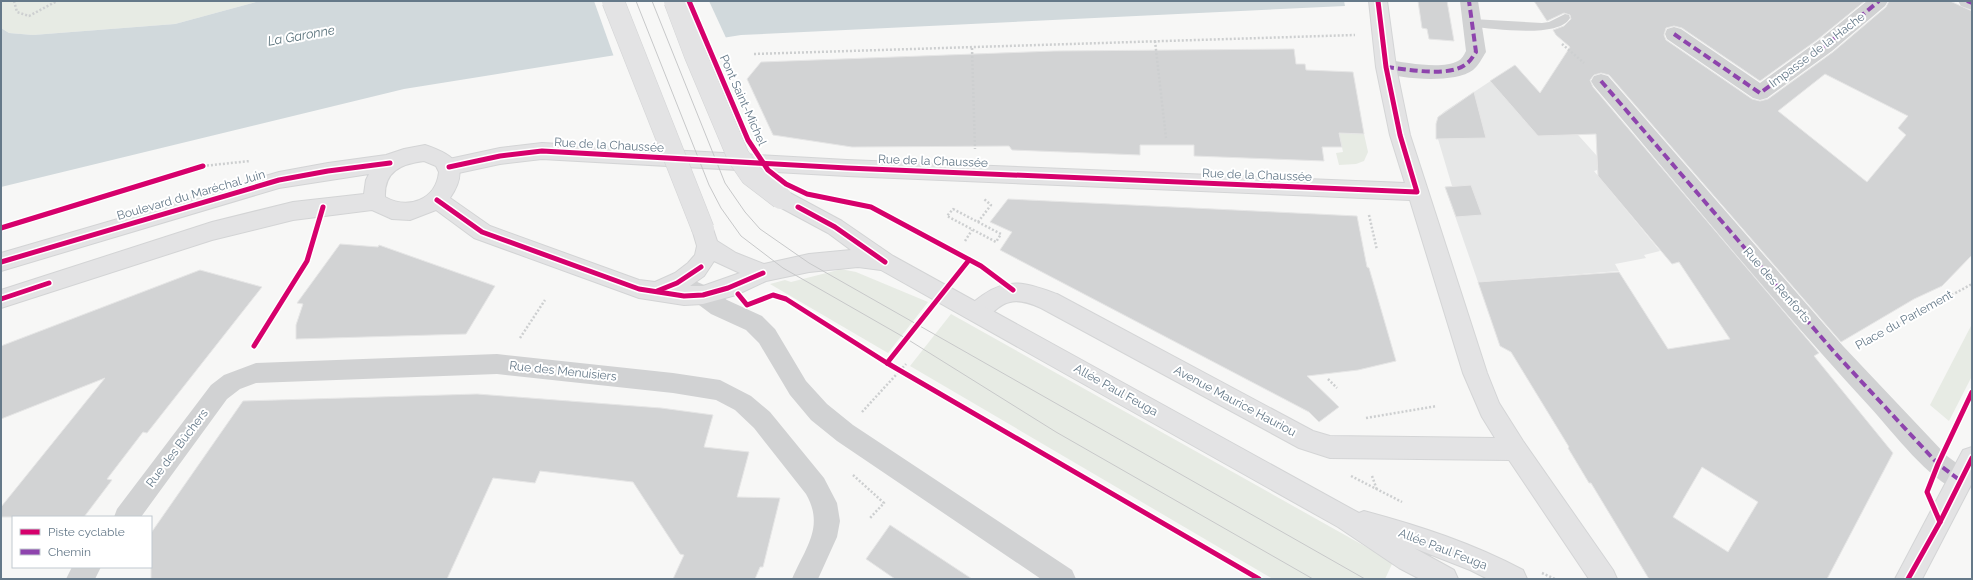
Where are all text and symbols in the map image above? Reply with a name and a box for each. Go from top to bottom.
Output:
street label: Impasse de la Hache [1766,9,1868,91]
water label: La Garonne [266,22,336,49]
street label: Pont Saint-Michel [717,52,770,148]
street label: Rue de la Chaussée [554,135,664,155]
street label: Rue de la Chaussée [878,152,988,170]
street label: Rue de la Chaussée [1202,166,1312,184]
street label: Boulevard du Maréchal Juin [115,167,267,223]
street label: Rue des Renforts [1741,245,1814,326]
street label: Place du Parlement [1853,287,1955,353]
street label: Rue des Menuisiers [509,358,618,384]
street label: Allée Paul Feuga [1072,361,1160,419]
street label: Avenue Maurice Hauriou [1172,363,1298,439]
street label: Rue des Bûchers [143,406,211,490]
legend [12,516,152,568]
text: Piste cyclable [48,525,125,539]
street label: Allée Paul Feuga [1397,526,1489,572]
text: Chemin [48,545,91,559]

